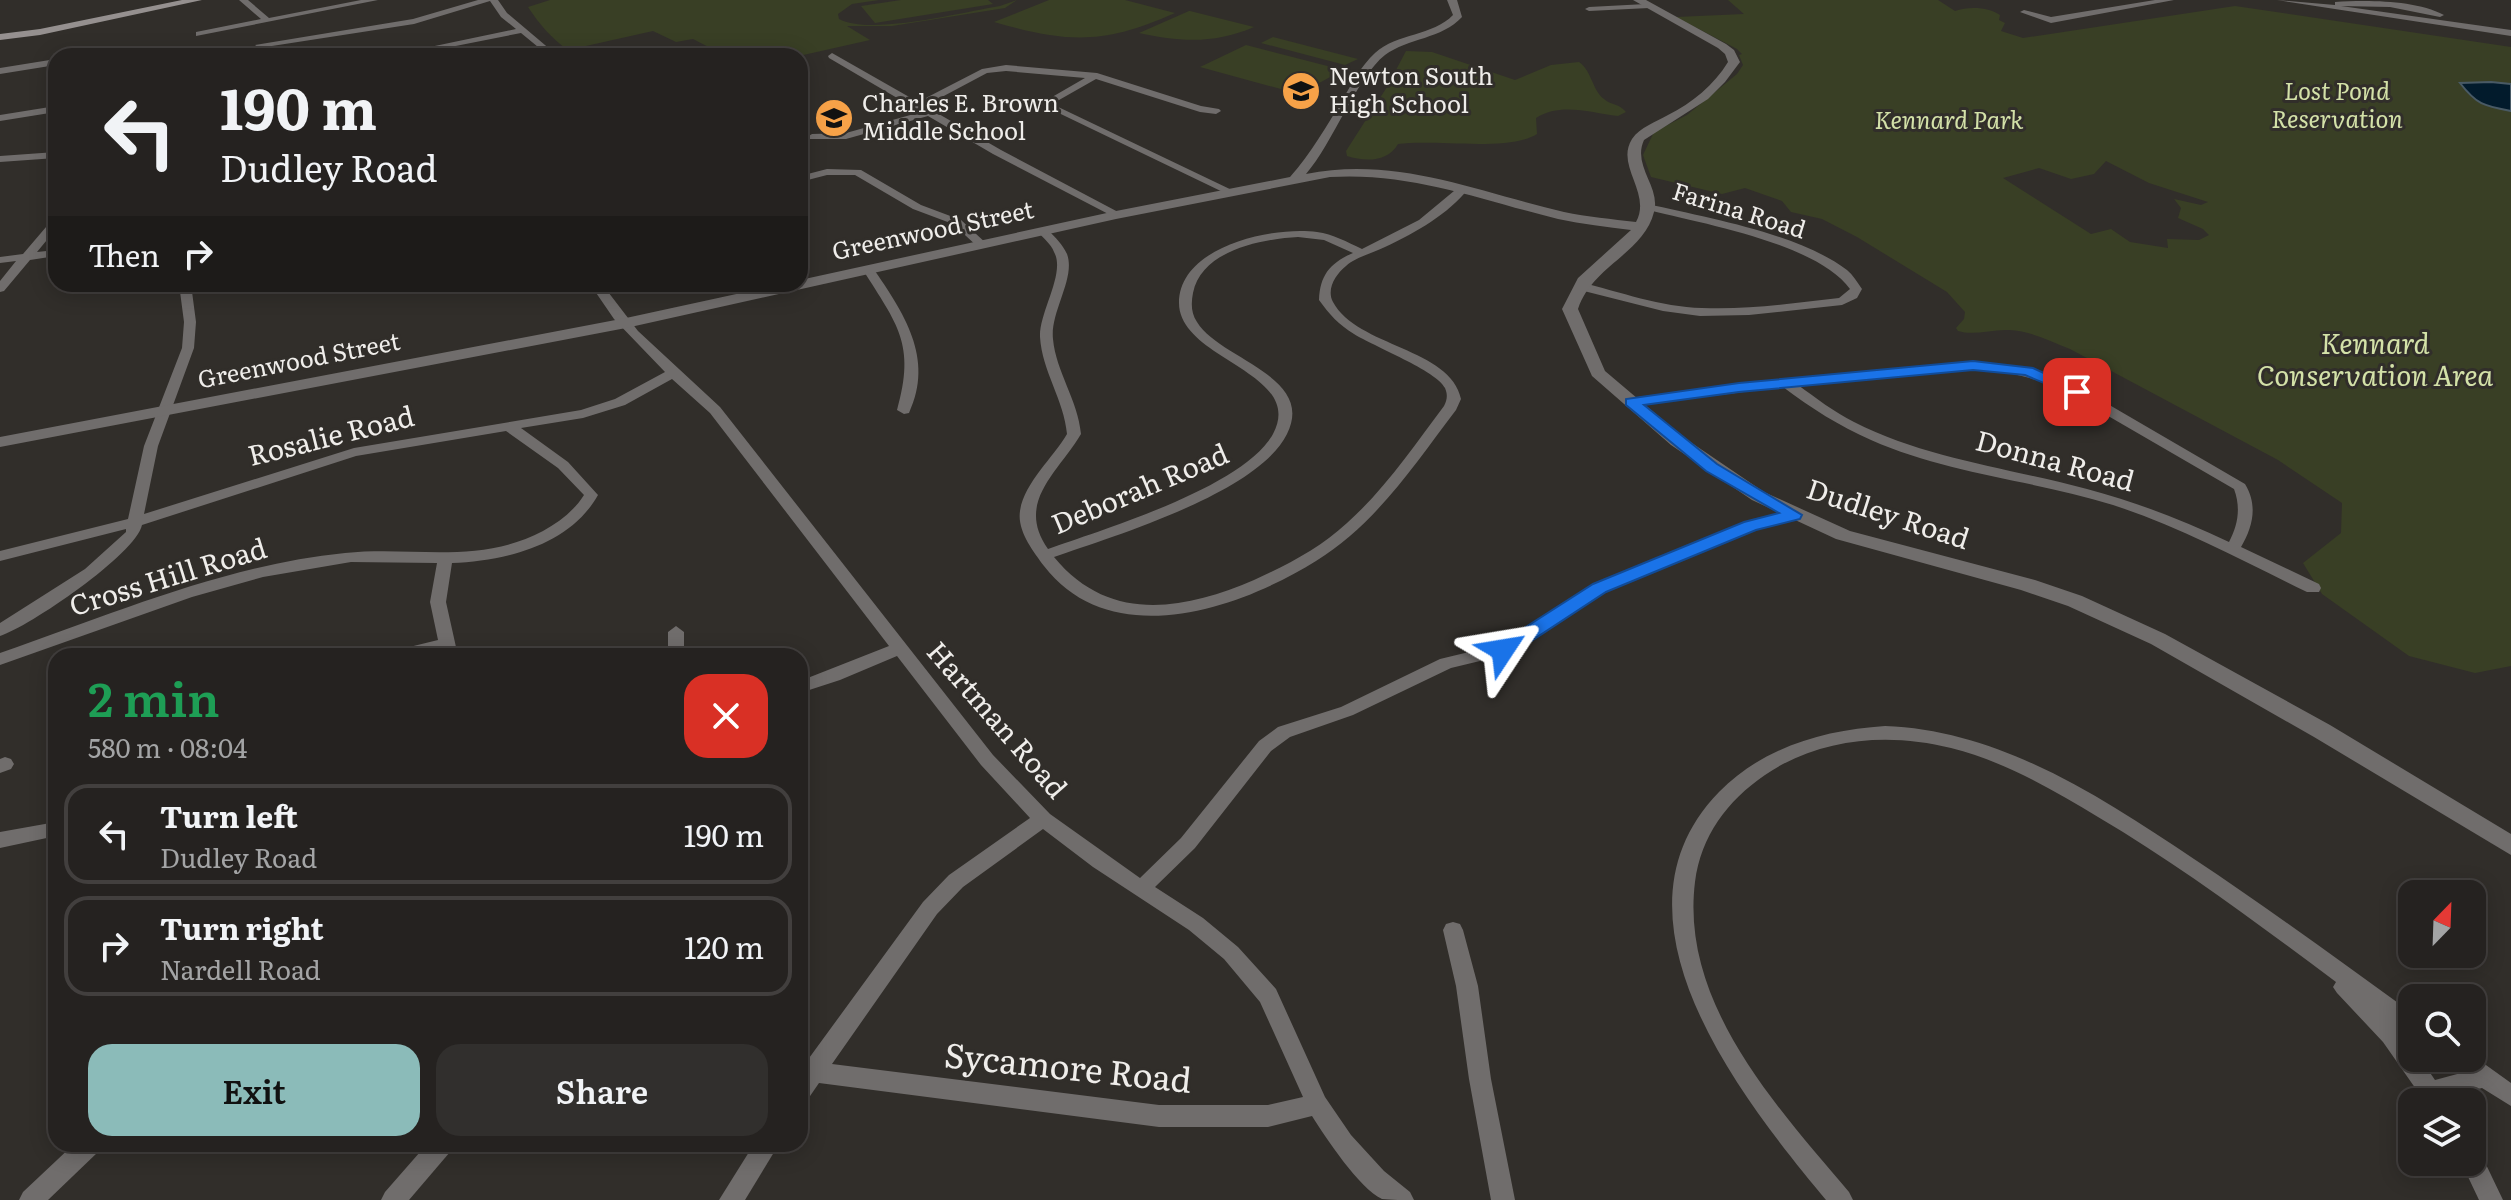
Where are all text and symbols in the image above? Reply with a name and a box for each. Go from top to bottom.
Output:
place label: Newton South High School [1329,57,1493,120]
text: 190 m [220,64,377,147]
school or university icon: Newton South High School [1280,70,1322,112]
park label: Lost Pond Reservation [2271,72,2403,135]
icon: left [88,80,192,184]
place label: Charles E. Brown Middle School [862,84,1059,147]
school or university icon: Charles E. Brown Middle School [813,97,855,139]
park label: Kennard Park [1874,101,2024,136]
text: Dudley Road [220,140,438,193]
street label: Farina Road [1669,172,1811,246]
street label: Greenwood Street [828,190,1037,267]
text: Then [88,232,160,276]
icon: right [176,232,220,276]
park label: Kennard Conservation Area [2257,321,2493,395]
street label: Greenwood Street [194,322,403,395]
pin [2043,358,2111,426]
icon: arrive [2055,370,2099,414]
street label: Rosalie Road [243,393,418,475]
street label: Donna Road [1971,418,2140,500]
street label: Deborah Road [1044,431,1234,543]
street label: Dudley Road [1802,466,1976,558]
street label: Cross Hill Road [63,525,271,625]
position arrow [1461,608,1545,692]
street label: Hartman Road [918,631,1079,807]
text: 2 min [88,661,220,732]
button: close [684,674,768,758]
text: 580 m · 08:04 [88,727,247,766]
text: Turn left [160,793,298,837]
icon: left [92,812,136,856]
text: 190 m [684,812,764,856]
text: Dudley Road [160,837,317,876]
north arrow [2398,880,2486,968]
map controls [2398,880,2486,1176]
text: Turn right [160,905,324,949]
icon: right [92,924,136,968]
text: 120 m [684,924,764,968]
text: Nardell Road [160,949,321,988]
button: search [2398,984,2486,1072]
street label: Sycamore Road [942,1027,1194,1103]
button: Exit [88,1044,420,1136]
button: Share [436,1044,768,1136]
button: layers [2398,1088,2486,1176]

